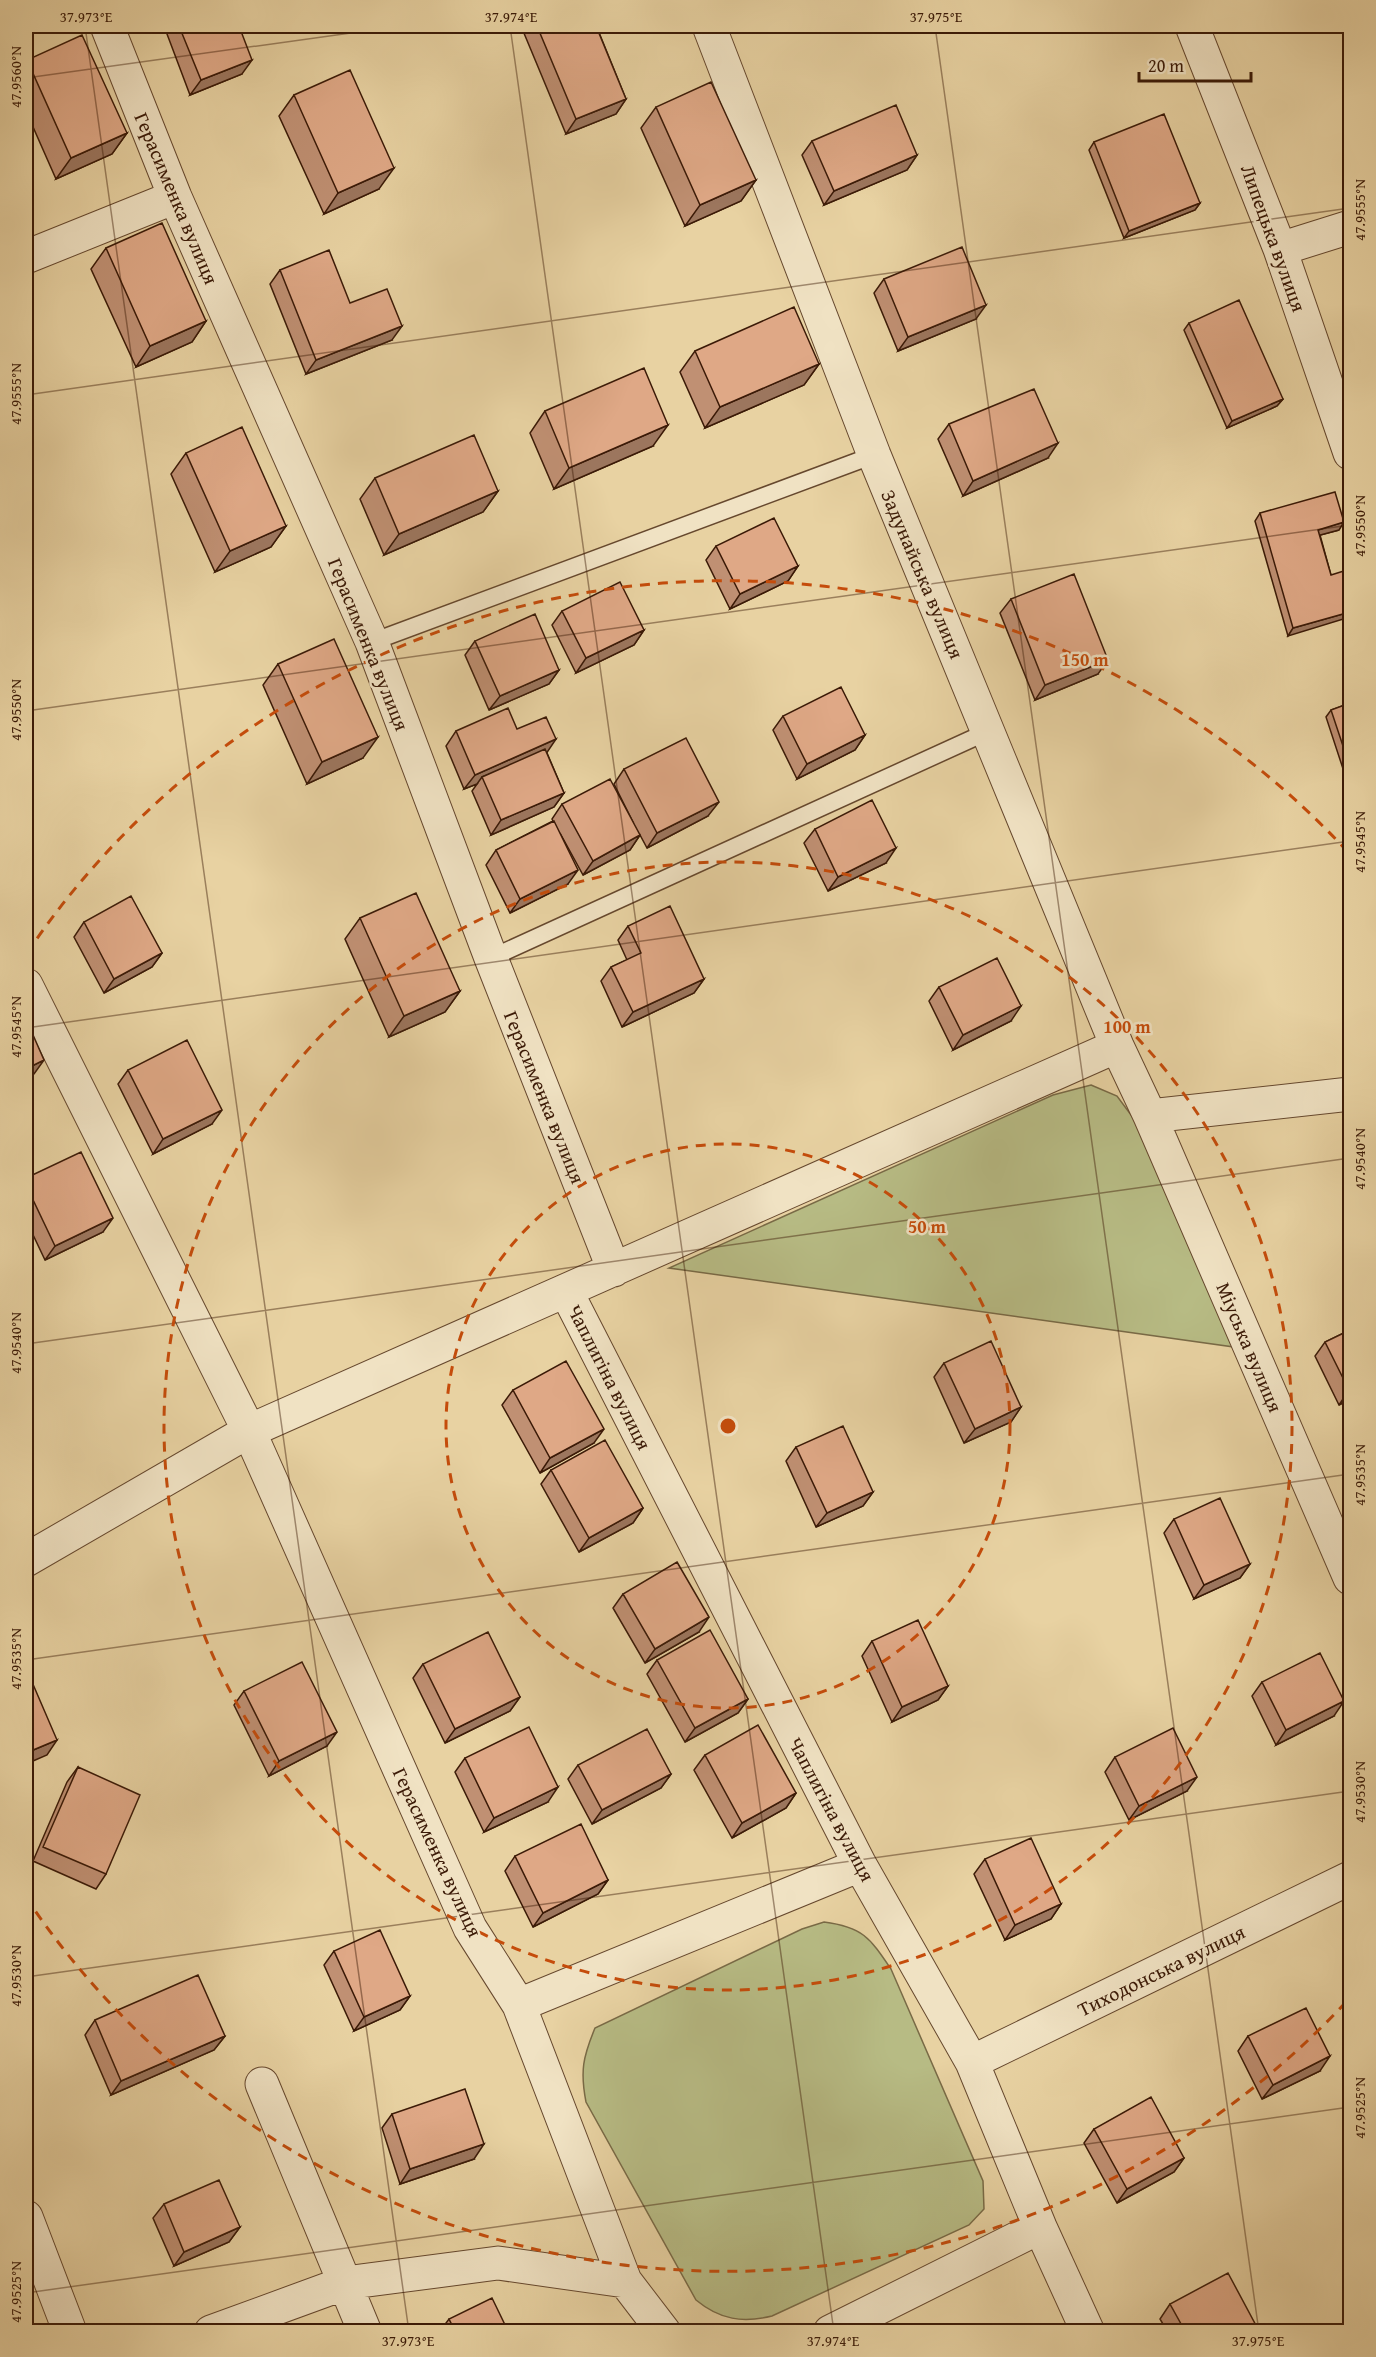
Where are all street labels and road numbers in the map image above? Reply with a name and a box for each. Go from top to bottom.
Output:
street label: Герасименка вулиця [128,108,226,288]
street label: Липецька вулиця [1234,160,1314,316]
street label: Задунайська вулиця [874,485,972,663]
street label: Герасименка вулиця [321,553,417,735]
street label: Герасименка вулиця [497,1006,593,1188]
street label: Міуська вулиця [1210,1278,1290,1416]
street label: Чаплигіна вулиця [561,1299,659,1455]
street label: Чаплигіна вулиця [782,1732,882,1886]
street label: Герасименка вулиця [386,1762,490,1942]
street label: Тиходонська вулиця [1072,1917,1250,2023]

